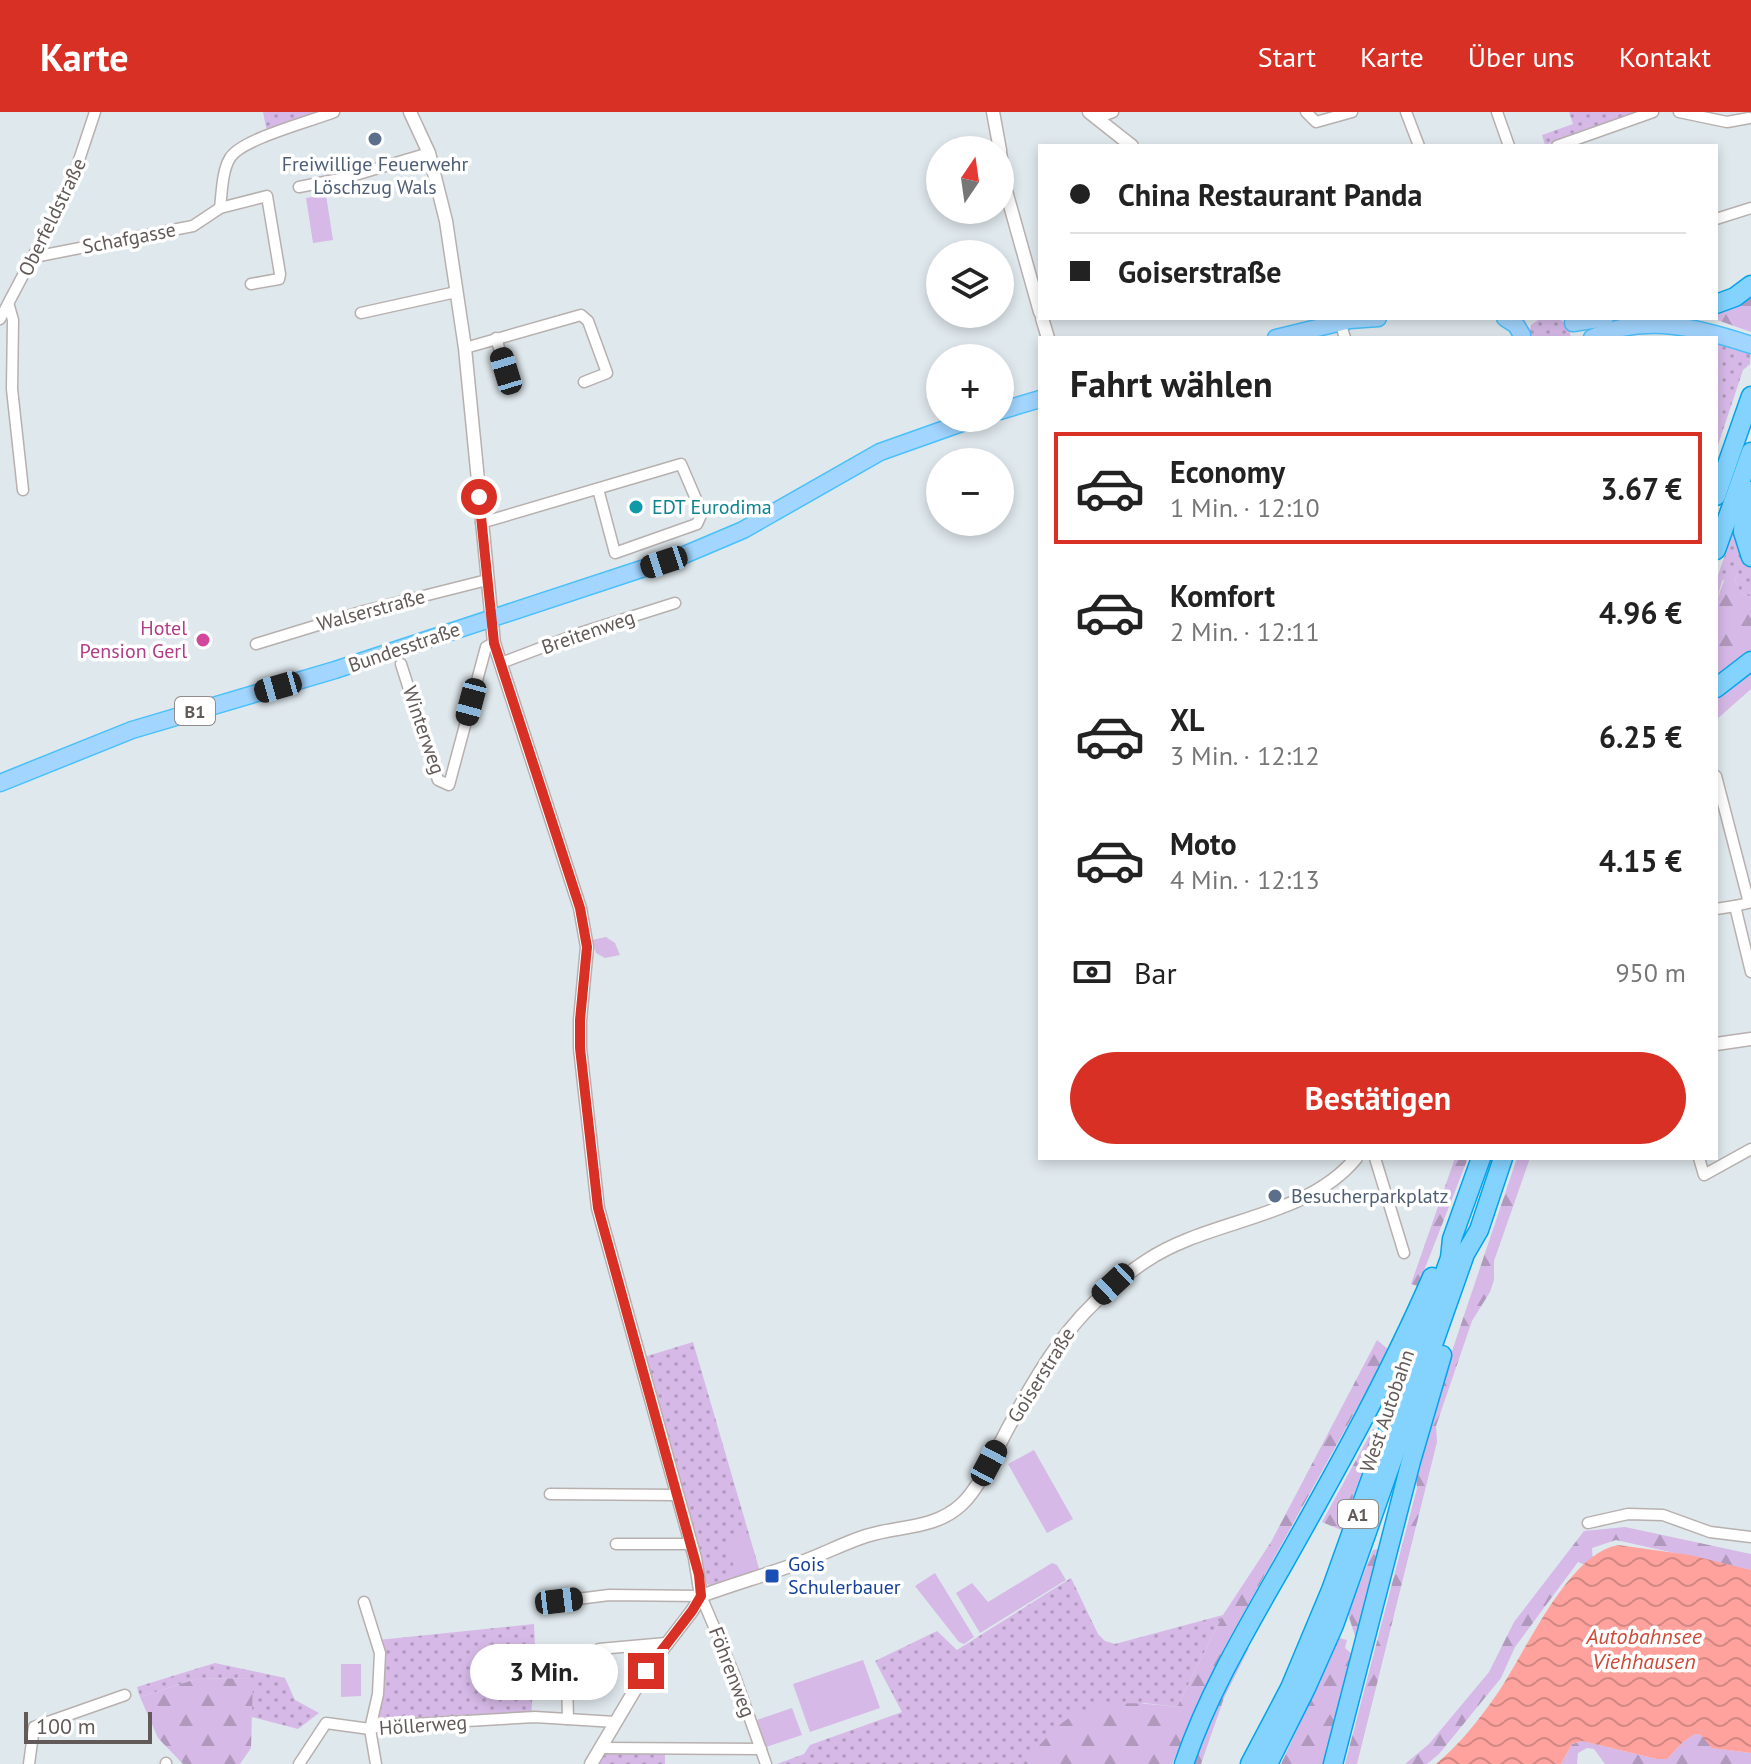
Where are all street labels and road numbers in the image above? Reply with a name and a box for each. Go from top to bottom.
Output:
street label: Oberfeldstraße [12,154,92,280]
street label: Schafgasse [80,216,178,260]
street label: Walserstraße [314,583,428,637]
street label: Breitenweg [538,604,638,660]
street label: Bundesstraße [345,616,463,678]
street label: Winterweg [397,682,451,778]
road number: B1 [175,697,215,725]
street label: Goiserstraße [1001,1322,1081,1428]
street label: West Autobahn [1354,1346,1420,1476]
road number: A1 [1338,1500,1378,1528]
street label: Föhrenweg [703,1623,761,1721]
street label: Höllerweg [378,1709,468,1741]

